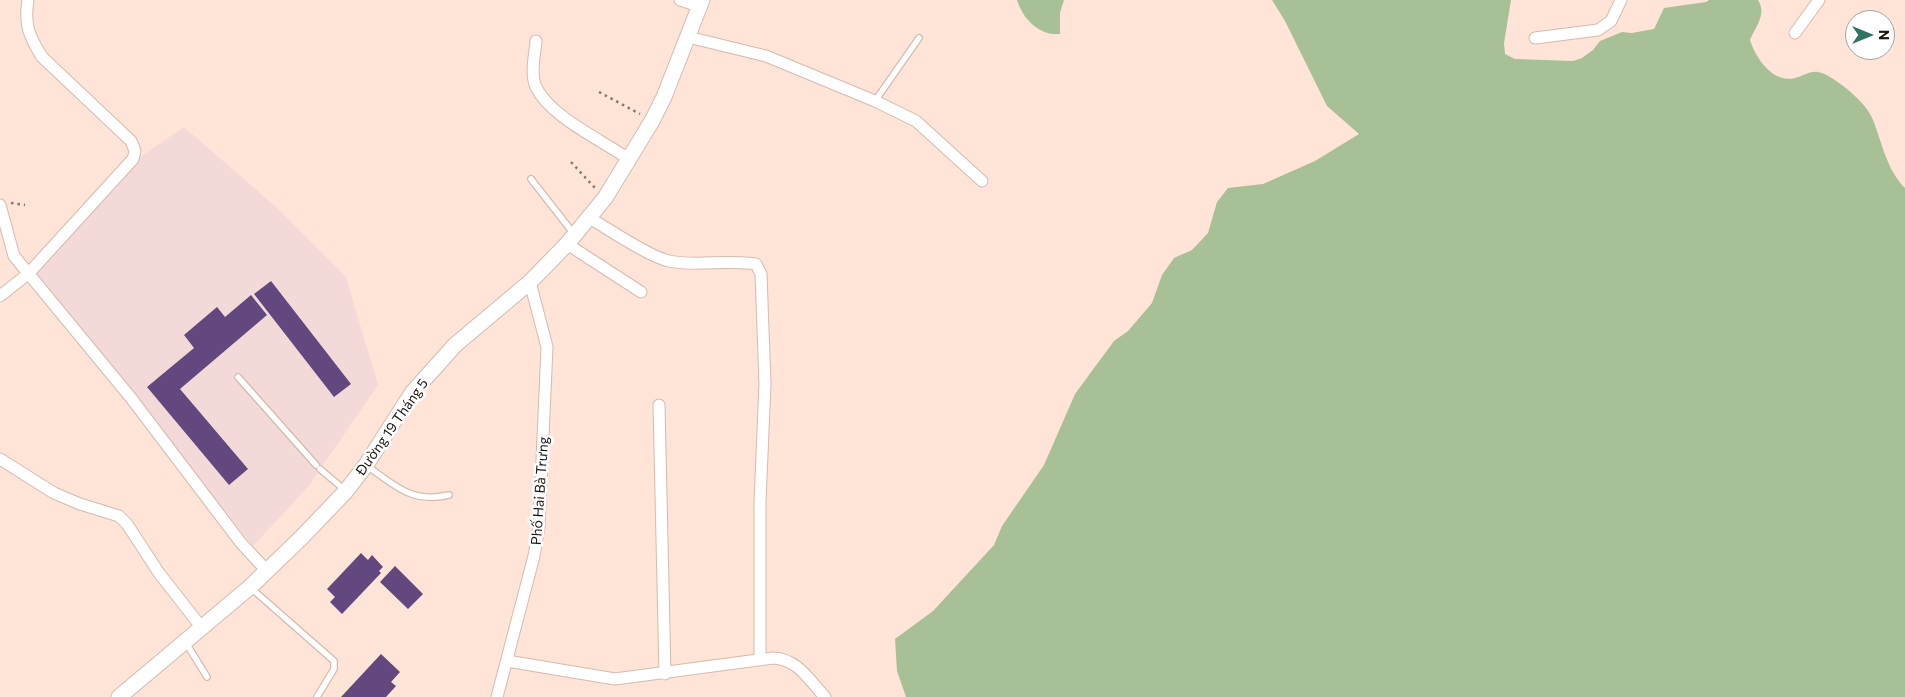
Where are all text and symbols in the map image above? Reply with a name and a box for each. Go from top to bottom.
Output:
north arrow [1845,10,1895,60]
text: N [1876,30,1893,40]
street label: Đường 19 Tháng 5 [352,375,432,479]
street label: Phố Hai Bà Trưng [528,436,552,546]

